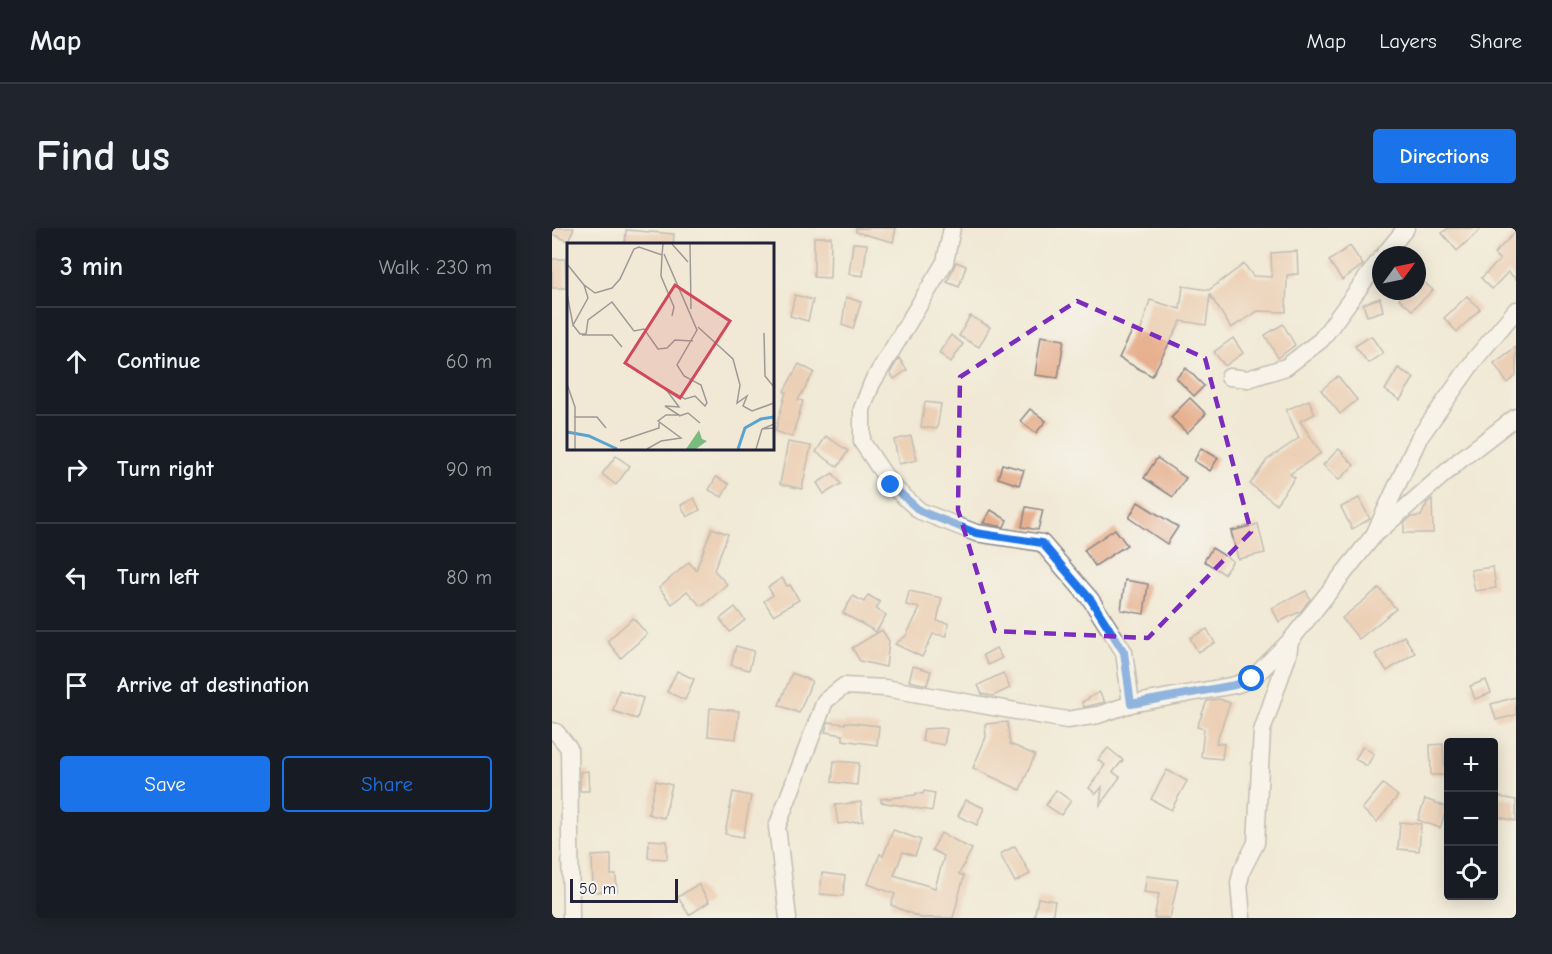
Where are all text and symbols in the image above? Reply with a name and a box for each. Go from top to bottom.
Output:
text: Map [30,25,81,57]
text: Map [1307,29,1346,53]
text: Layers [1379,29,1437,53]
text: Share [1470,29,1522,53]
button: Directions [1373,129,1516,183]
text: Find us [36,132,170,181]
inset map [567,243,774,450]
north arrow [1372,246,1426,300]
text: 3 min [60,252,123,282]
text: Walk · 230 m [379,256,492,279]
icon: ahead [60,345,93,378]
text: Continue [117,348,200,374]
text: 60 m [446,350,492,373]
icon: right [60,453,93,486]
text: Turn right [117,456,214,482]
text: 90 m [446,458,492,481]
route end [877,471,903,497]
icon: left [60,561,93,594]
text: Turn left [117,564,199,590]
text: 80 m [446,566,492,589]
route start [1238,665,1264,691]
icon: arrive [60,669,93,702]
text: Arrive at destination [117,672,309,698]
map controls [1444,738,1498,900]
button: + [1444,738,1498,792]
button: Save [60,756,270,812]
button: Share [282,756,492,812]
button: − [1444,792,1498,846]
button: locate [1444,846,1498,900]
scale bar [570,876,678,904]
text: 50 m [579,880,616,898]

